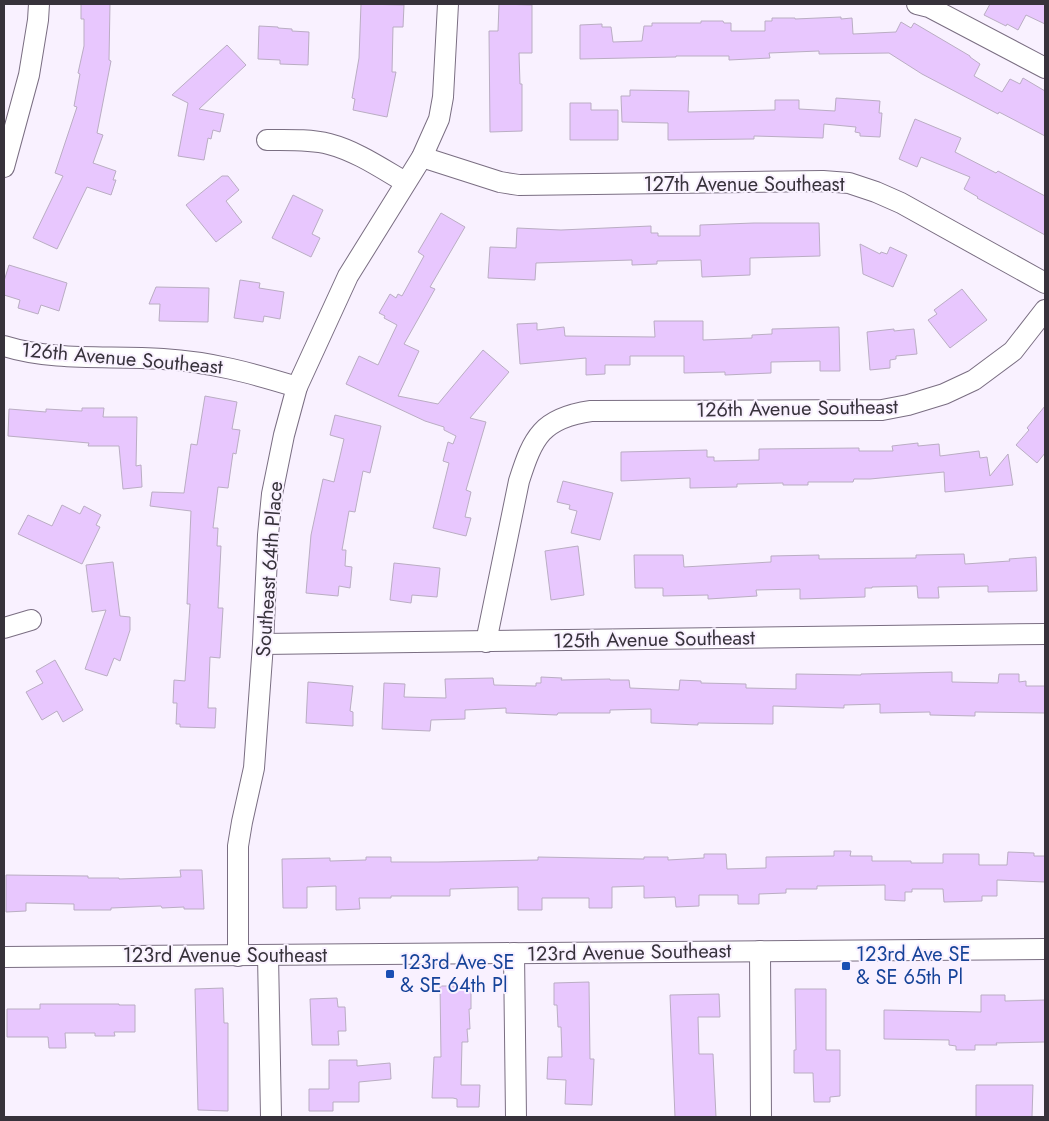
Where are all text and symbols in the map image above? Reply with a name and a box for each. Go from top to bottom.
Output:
street label: 127th Avenue Southeast [644,170,845,199]
street label: 126th Avenue Southeast [20,335,224,382]
street label: 126th Avenue Southeast [696,392,898,425]
street label: Southeast 64th Place [249,480,290,658]
street label: 125th Avenue Southeast [553,623,755,656]
street label: 123rd Avenue Southeast [527,936,732,969]
place label: 123rd Ave SE & SE 65th Pl [856,940,971,992]
street label: 123rd Avenue Southeast [123,941,327,970]
place label: 123rd Ave SE & SE 64th Pl [400,948,515,1000]
marker: 123rd Ave SE & SE 65th Pl [840,960,852,972]
marker: 123rd Ave SE & SE 64th Pl [384,968,396,980]

